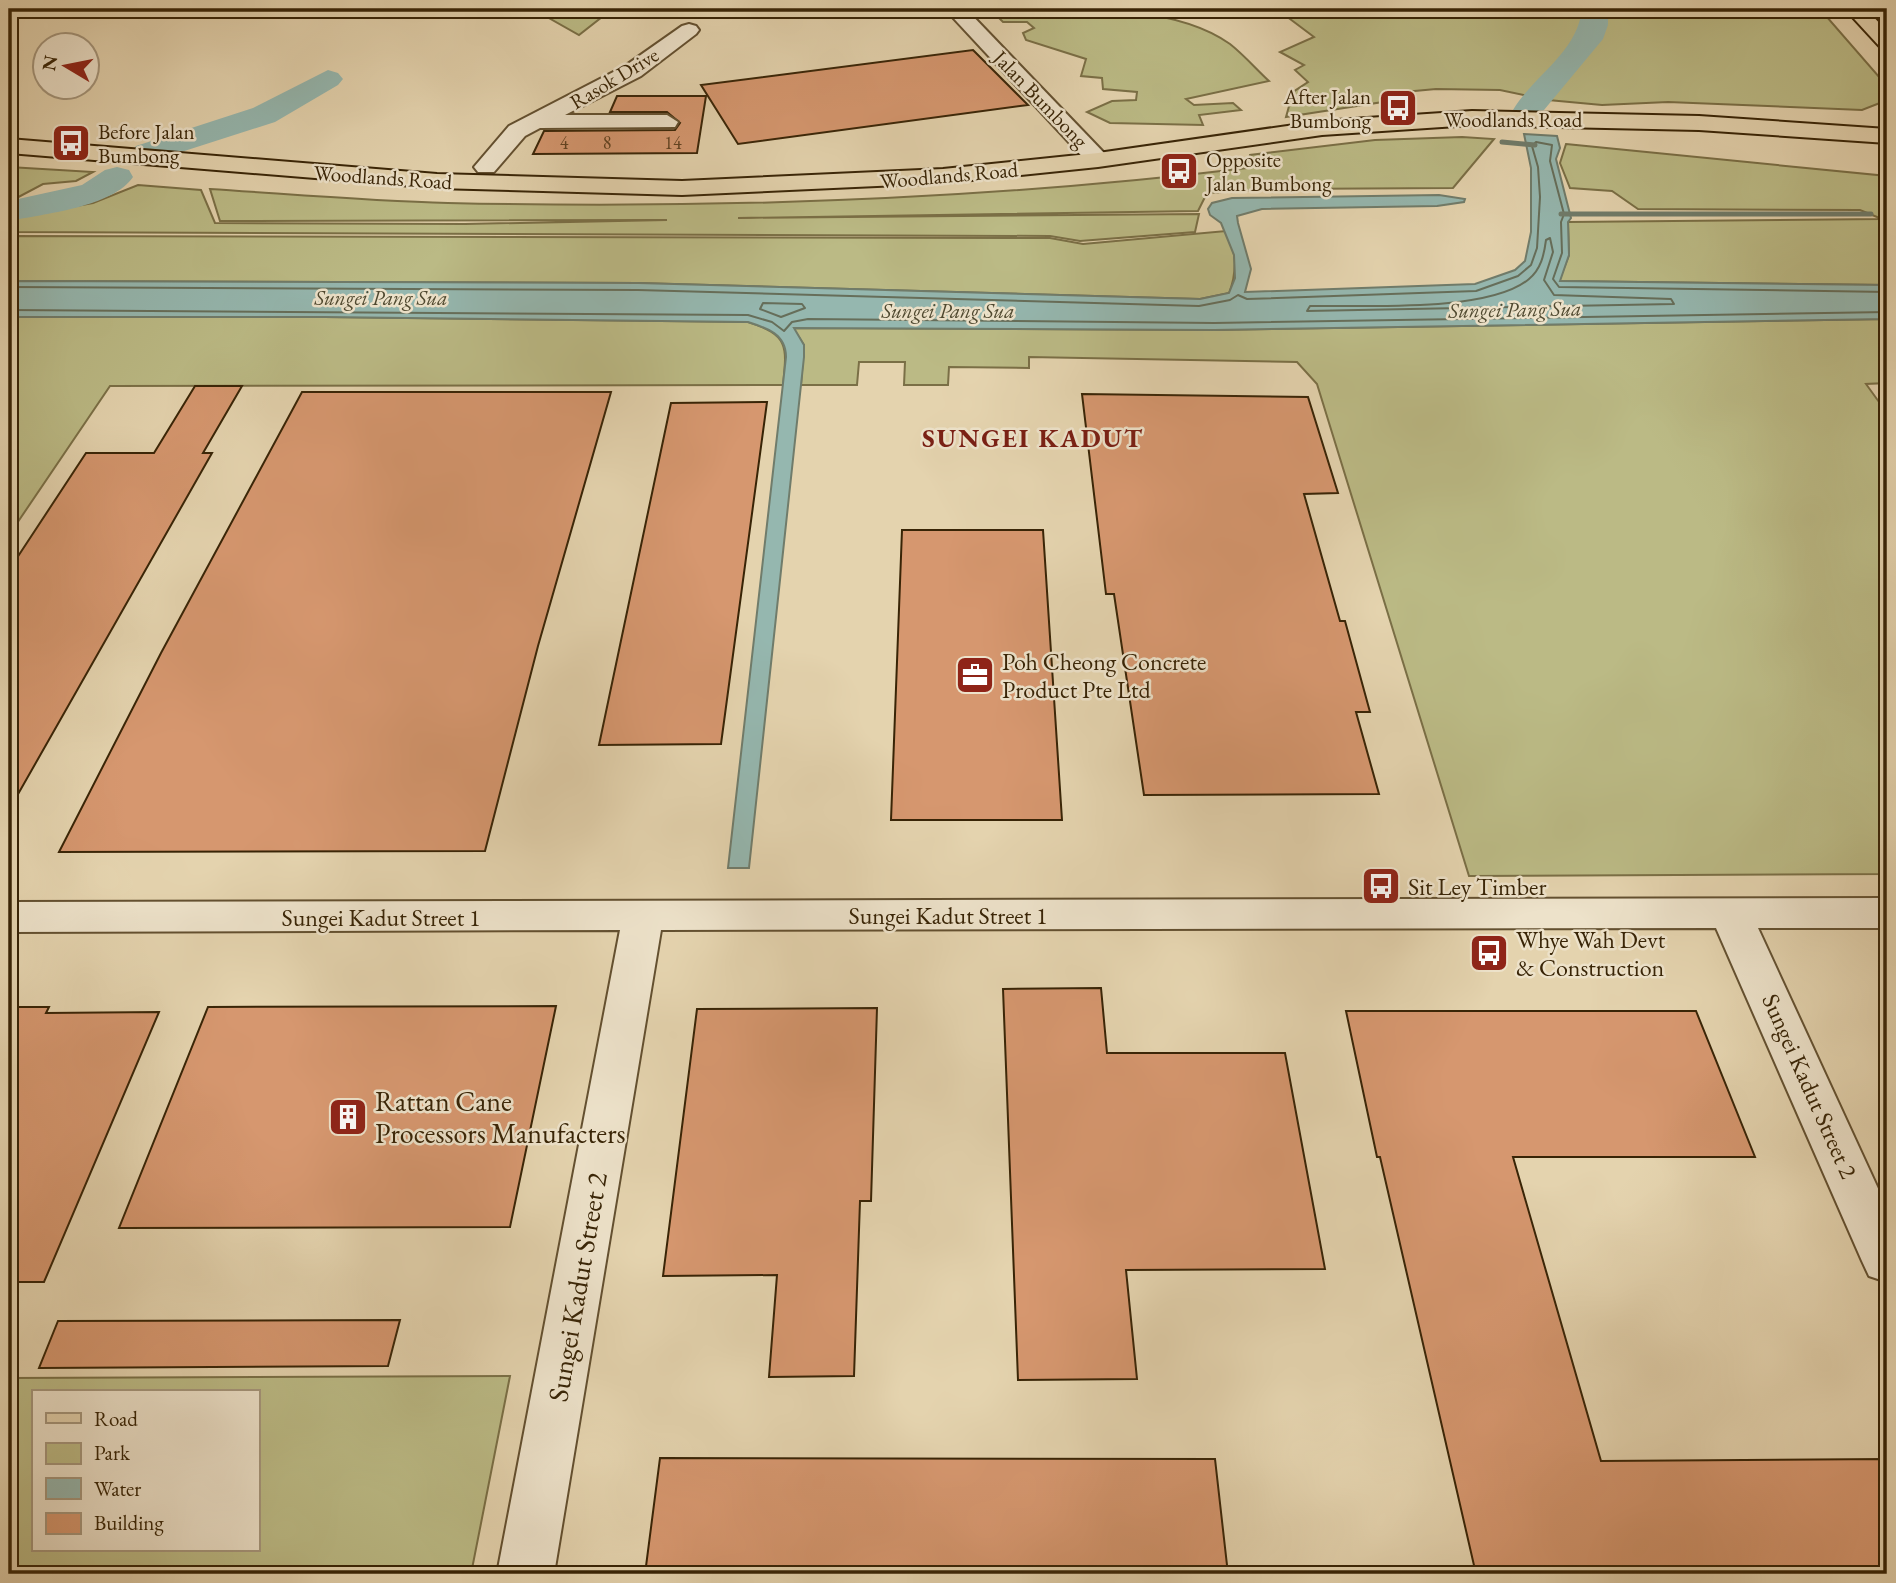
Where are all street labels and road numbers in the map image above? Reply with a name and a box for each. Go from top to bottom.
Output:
street label: Rasok Drive [565,41,663,115]
street label: Jalan Bumbong [986,43,1095,154]
street label: Woodlands Road [1444,106,1583,133]
street label: Woodlands Road [879,155,1020,194]
street label: Woodlands Road [313,159,453,195]
street label: Sungei Kadut Street 1 [848,900,1048,931]
street label: Sungei Kadut Street 1 [281,902,481,933]
street label: Sungei Kadut Street 2 [1755,989,1865,1184]
street label: Sungei Kadut Street 2 [539,1169,615,1404]

